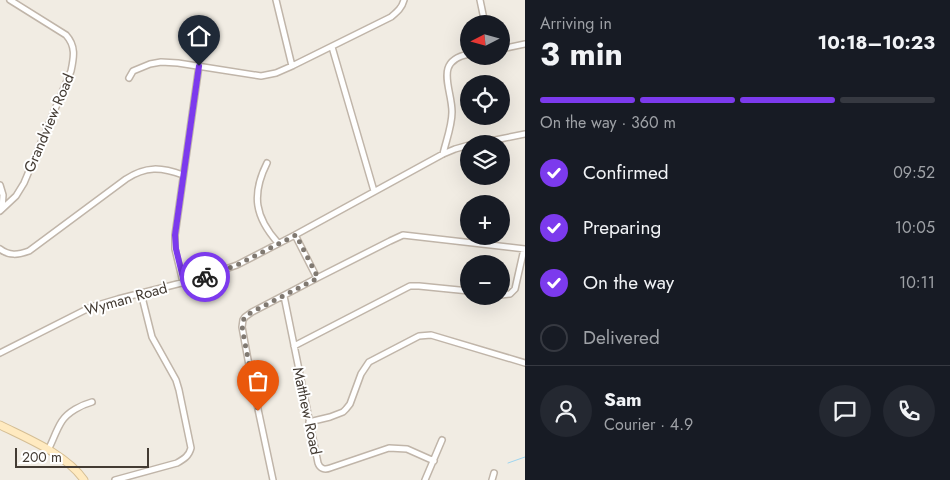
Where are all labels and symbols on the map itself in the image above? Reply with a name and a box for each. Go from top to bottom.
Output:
pin [178,15,220,66]
north arrow [460,15,510,65]
street label: Grandview Road [18,70,80,176]
courier [180,252,230,302]
street label: Wyman Road [82,277,170,321]
pin [237,360,279,411]
street label: Matthew Road [287,365,327,457]
scale bar [15,445,149,468]

